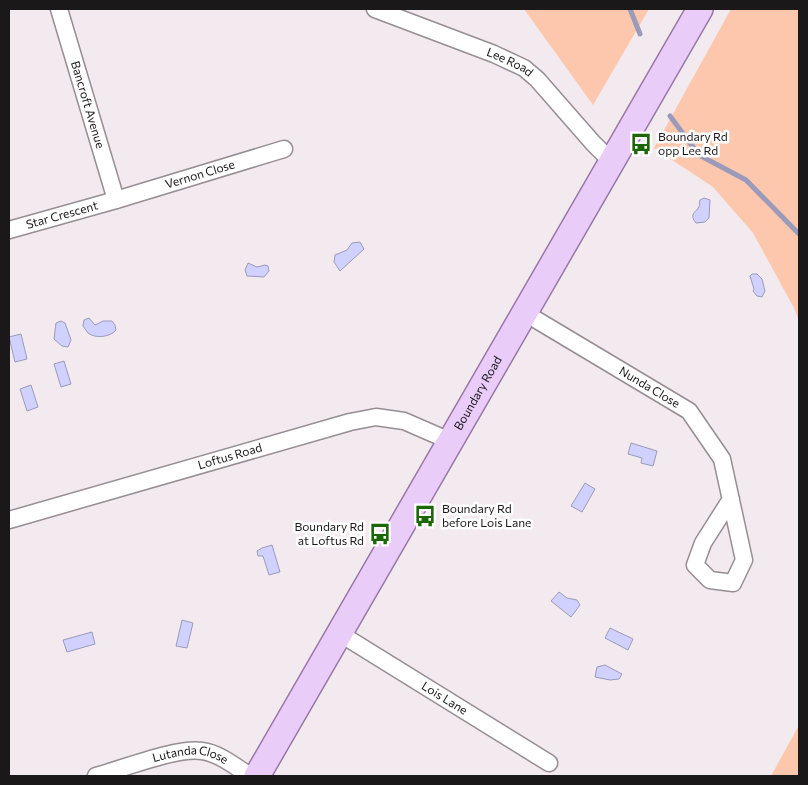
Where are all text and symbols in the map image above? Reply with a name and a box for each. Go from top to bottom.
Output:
street label: Lee Road [485,44,537,79]
street label: Bancroft Avenue [69,59,108,150]
place label: Boundary Rd opp Lee Rd [658,129,728,157]
bus stop icon: Boundary Rd opp Lee Rd [628,131,654,157]
street label: Vernon Close [163,156,236,191]
street label: Star Crescent [24,197,99,231]
street label: Boundary Road [450,353,504,432]
street label: Nunda Close [617,363,683,410]
street label: Loftus Road [196,440,264,471]
place label: Boundary Rd before Lois Lane [442,501,531,529]
bus stop icon: Boundary Rd before Lois Lane [412,503,438,529]
place label: Boundary Rd at Loftus Rd [294,519,364,547]
bus stop icon: Boundary Rd at Loftus Rd [367,521,393,547]
street label: Lois Lane [419,678,470,717]
street label: Lutanda Close [151,742,231,766]

